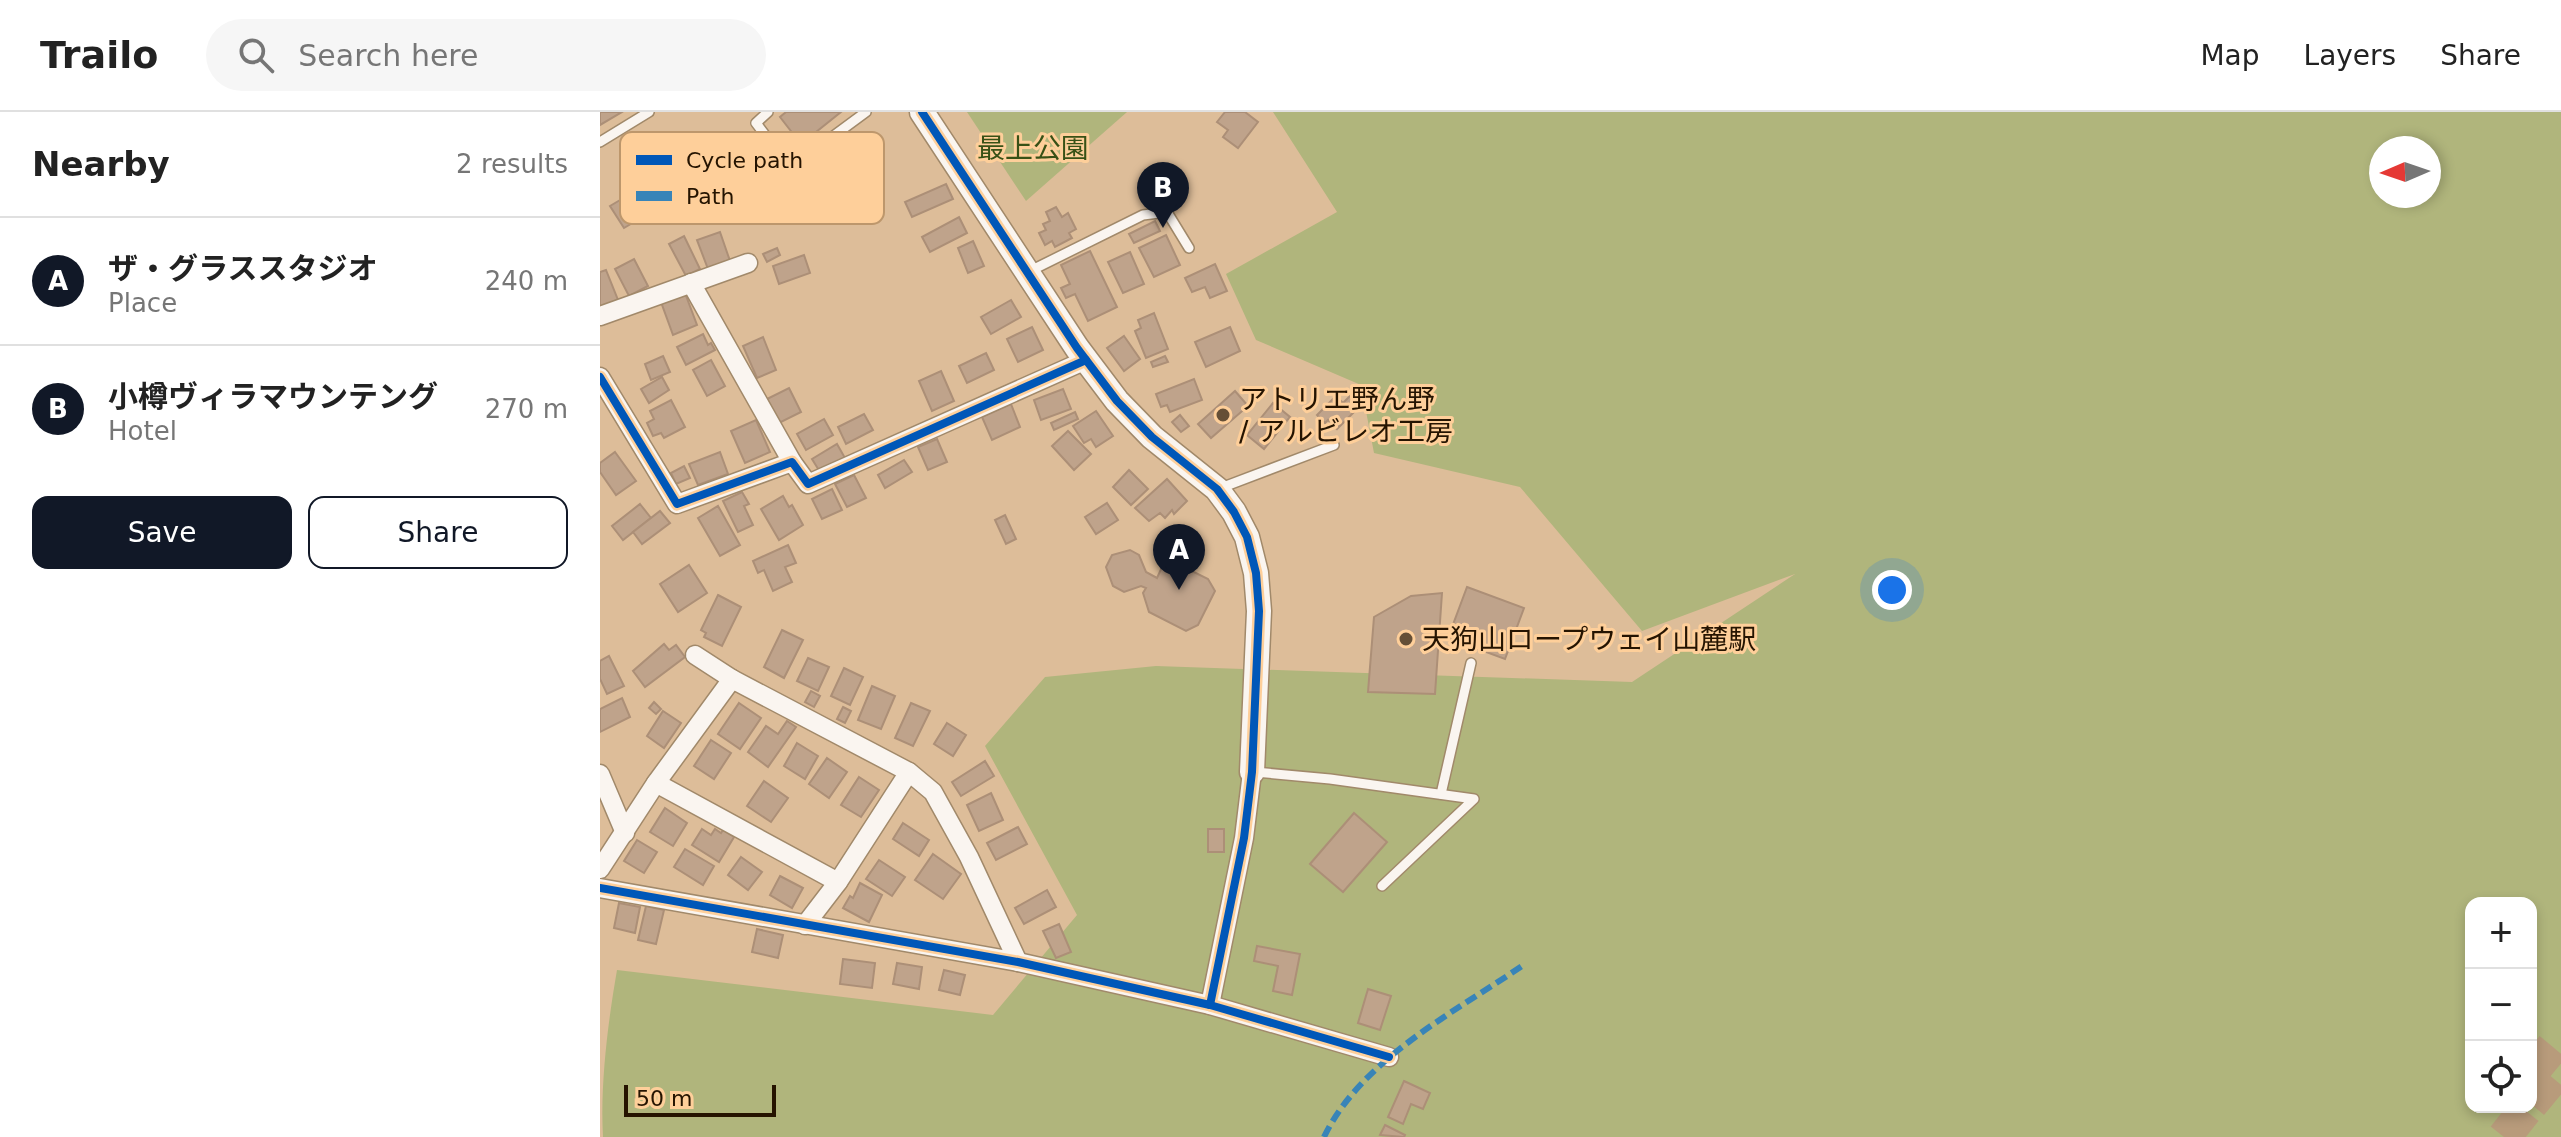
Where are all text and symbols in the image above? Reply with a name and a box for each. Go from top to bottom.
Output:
search box [206,19,766,91]
text: Trailo [40,33,158,77]
icon: search [234,33,278,77]
text: Search here [298,38,479,73]
text: Map [2200,39,2260,72]
text: Layers [2304,39,2396,72]
text: Share [2440,39,2521,72]
legend [620,132,884,224]
park label: 最上公園 [977,132,1089,165]
north arrow [2369,136,2441,208]
text: Nearby [32,144,170,184]
text: Cycle path [686,148,803,173]
text: 2 results [456,149,568,179]
pin: B [1137,162,1189,228]
text: Path [686,184,734,209]
text: ザ・グラススタジオ [108,251,377,286]
text: A [48,266,68,296]
text: 240 m [485,266,568,296]
text: Place [108,288,177,318]
text: 小樽ヴィラマウンテング [108,379,438,414]
place label: アトリエ野ん野 / アルビレオ工房 [1239,383,1453,448]
text: B [48,394,68,424]
text: 270 m [485,394,568,424]
marker: アトリエ野ん野 / アルビレオ工房 [1214,406,1232,424]
text: Hotel [108,416,177,446]
button: Save [32,496,292,569]
button: Share [308,496,568,569]
pin: A [1153,524,1205,590]
your location [1872,570,1912,610]
place label: 天狗山ロープウェイ山麓駅 [1422,623,1756,656]
marker: 天狗山ロープウェイ山麓駅 [1397,630,1415,648]
map controls [2465,897,2537,1113]
button: + [2465,897,2537,969]
button: − [2465,969,2537,1041]
button: locate [2465,1041,2537,1113]
scale bar [624,1081,776,1117]
text: 50 m [636,1086,692,1111]

